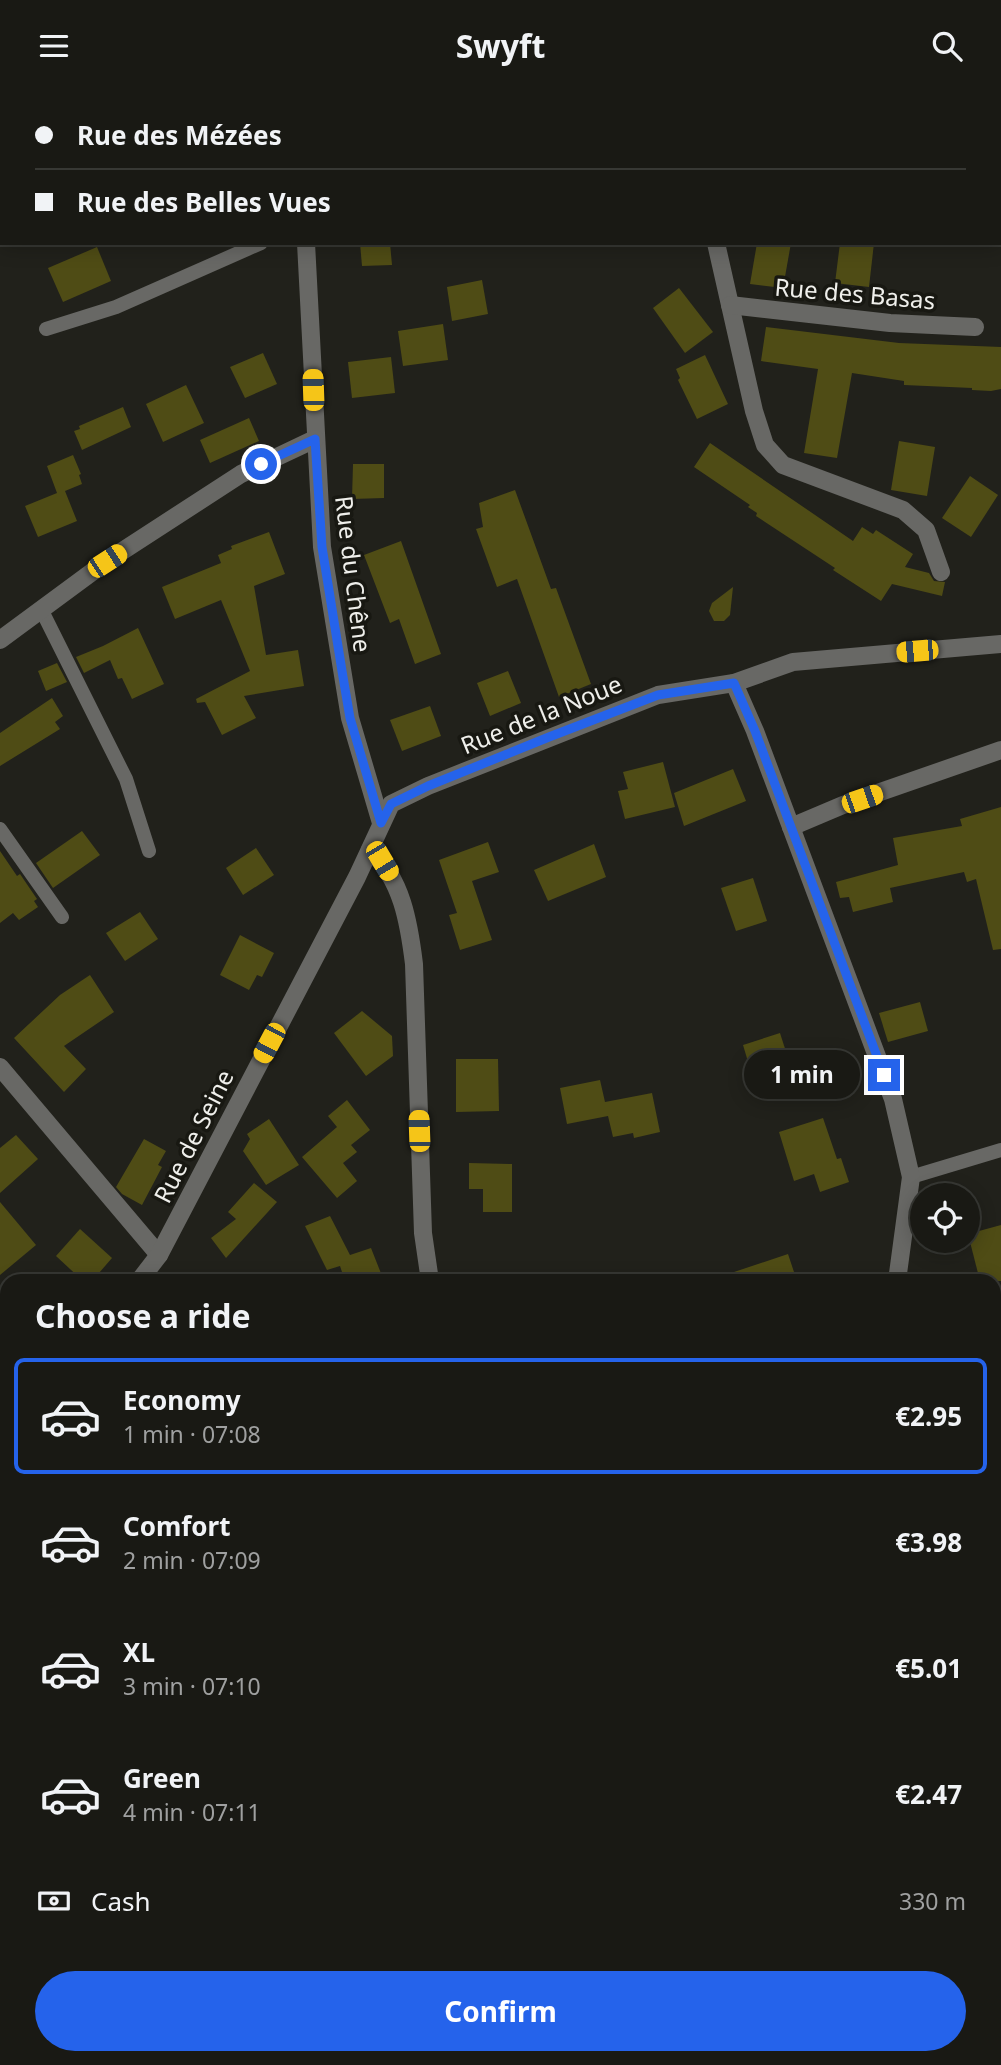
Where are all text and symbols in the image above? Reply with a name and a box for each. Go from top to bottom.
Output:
text: Swyft [456,24,545,67]
icon: menu [35,27,73,65]
icon: search [928,27,966,65]
text: Rue des Mézées [77,117,282,153]
text: Rue des Belles Vues [77,184,331,220]
street label: Rue des Basas [773,270,937,316]
car [302,369,325,411]
route start [245,448,277,480]
street label: Rue du Chêne [328,494,380,654]
car [84,541,131,581]
car [896,639,939,663]
street label: Rue de la Noue [455,667,627,761]
car [839,782,886,816]
car [363,838,402,884]
car [250,1020,289,1066]
callout: 1 min [744,1051,860,1100]
text: 1 min [770,1058,834,1090]
route end [868,1059,900,1091]
street label: Rue de Seine [145,1064,241,1208]
car [408,1110,431,1152]
map controls [910,1183,980,1253]
button: locate [910,1183,980,1253]
text: Choose a ride [35,1294,251,1337]
text: Economy [123,1382,241,1418]
icon: car [39,1385,102,1448]
text: €2.95 [895,1398,962,1434]
text: 1 min · 07:08 [123,1418,261,1450]
text: Comfort [123,1508,231,1544]
icon: car [39,1511,102,1574]
text: €3.98 [895,1524,962,1560]
text: 2 min · 07:09 [123,1544,261,1576]
text: XL [123,1634,155,1670]
icon: car [39,1637,102,1700]
text: €5.01 [895,1650,962,1686]
text: 3 min · 07:10 [123,1670,261,1702]
text: Green [123,1760,201,1796]
icon: car [39,1763,102,1826]
text: €2.47 [895,1776,962,1812]
text: 4 min · 07:11 [123,1796,261,1828]
icon: cash [35,1882,73,1920]
text: Cash [91,1883,151,1919]
text: 330 m [899,1885,966,1917]
button: Confirm [35,1971,966,2051]

